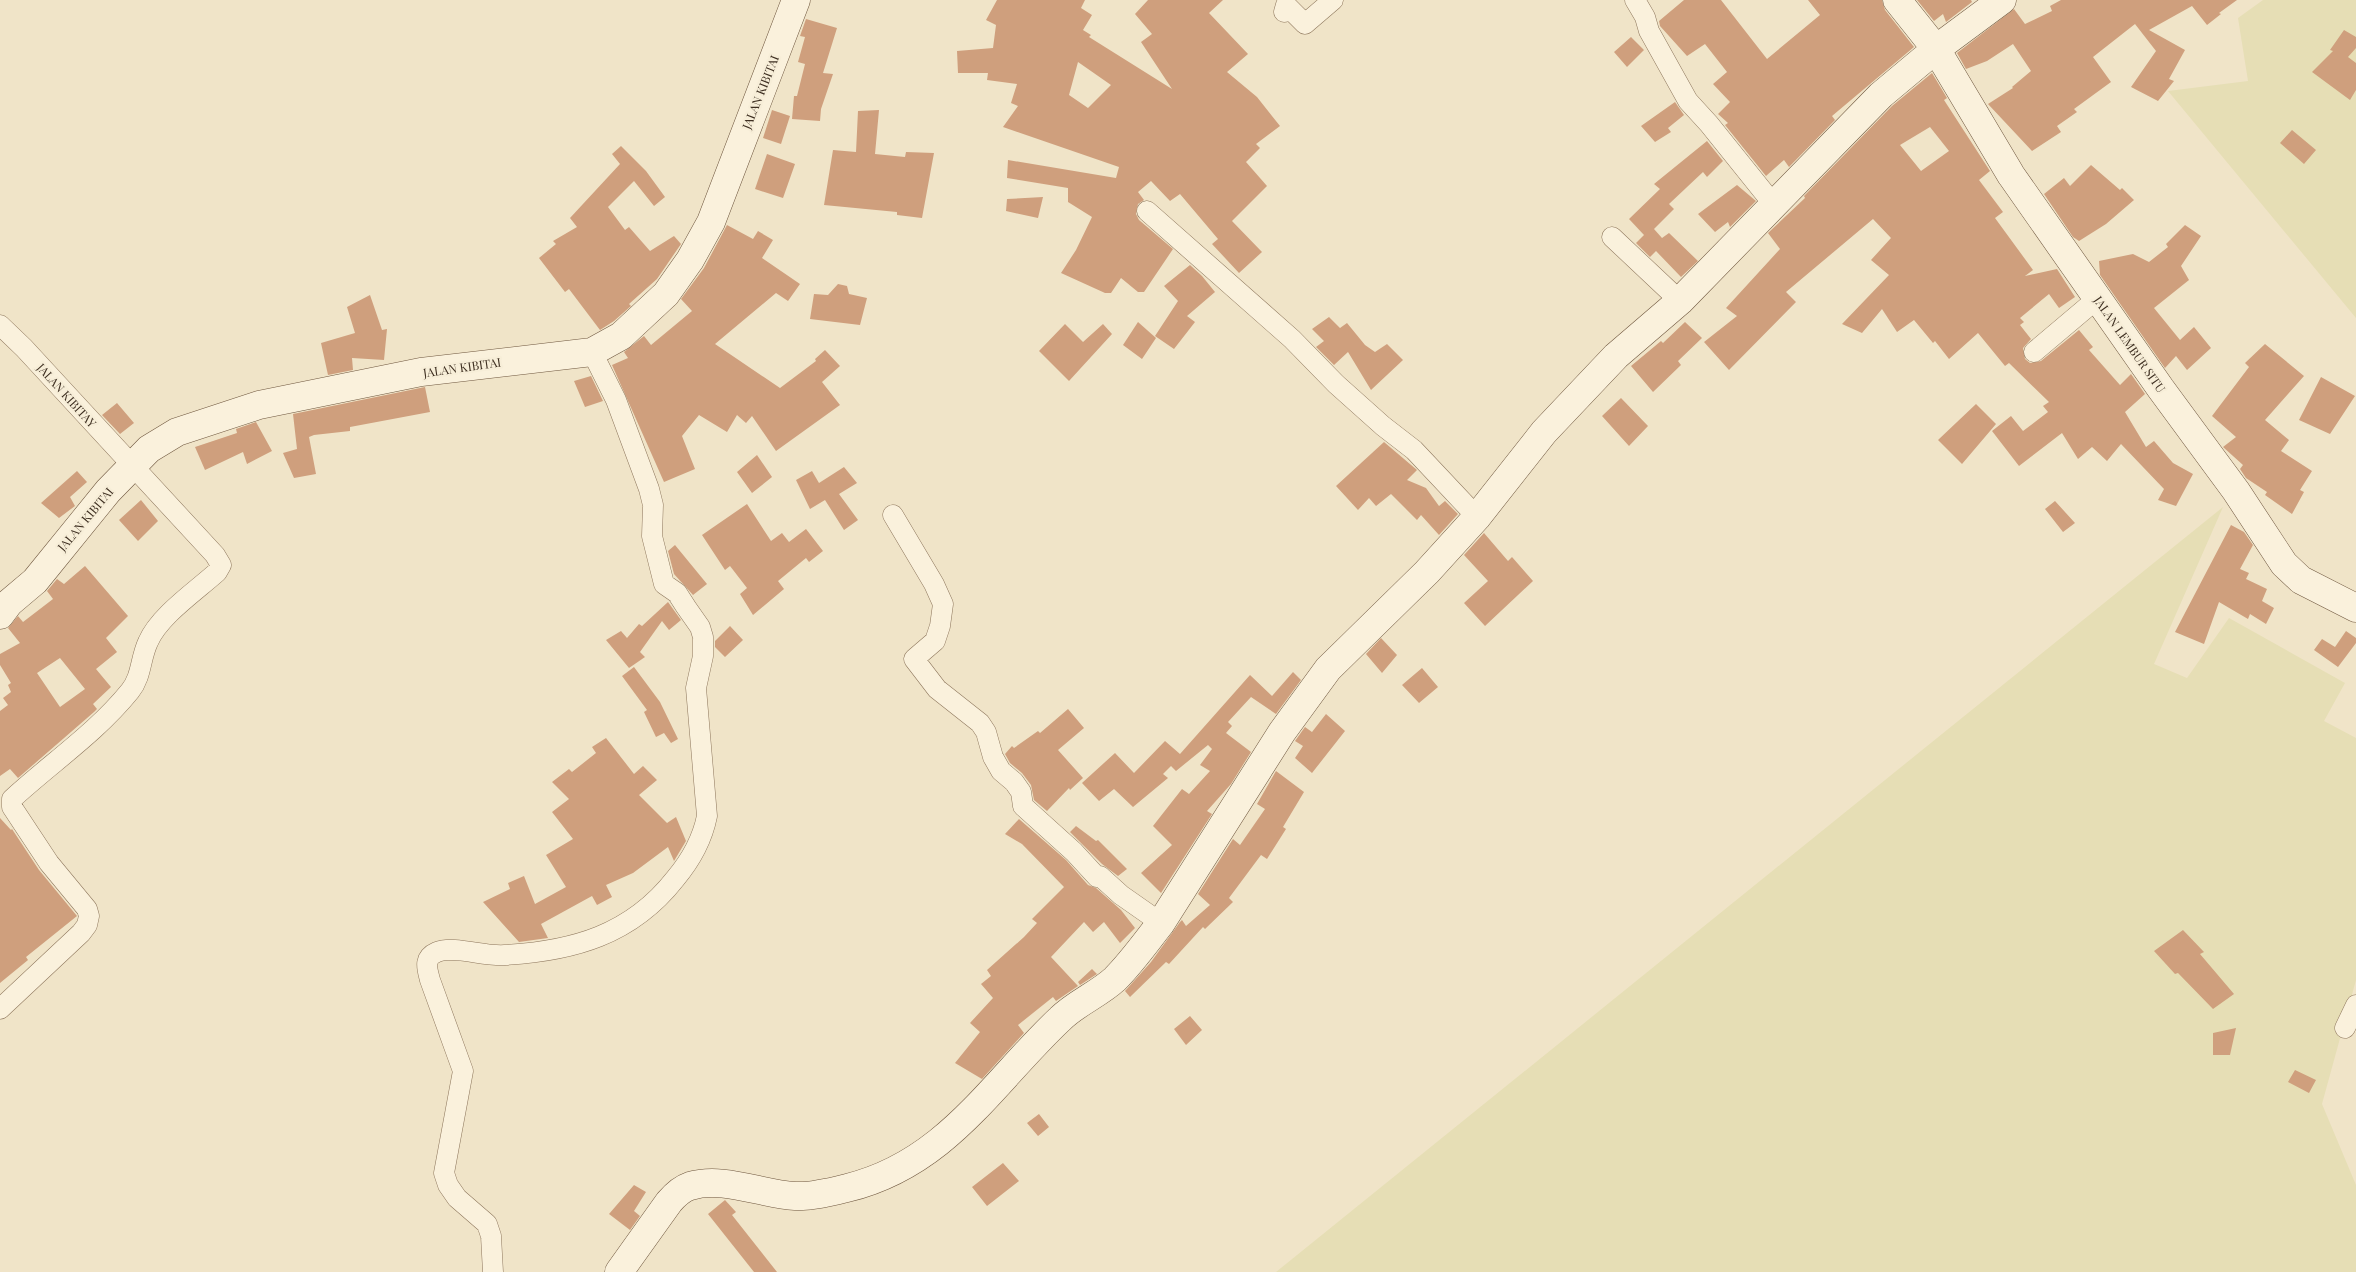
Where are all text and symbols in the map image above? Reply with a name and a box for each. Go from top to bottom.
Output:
street label: JALAN KIBITAI [737,53,782,132]
street label: JALAN LEMBUR SITU [2090,292,2169,395]
street label: JALAN KIBITAI [421,354,502,381]
street label: JALAN KIBITAY [33,359,101,431]
street label: JALAN KIBITAI [53,484,116,555]

